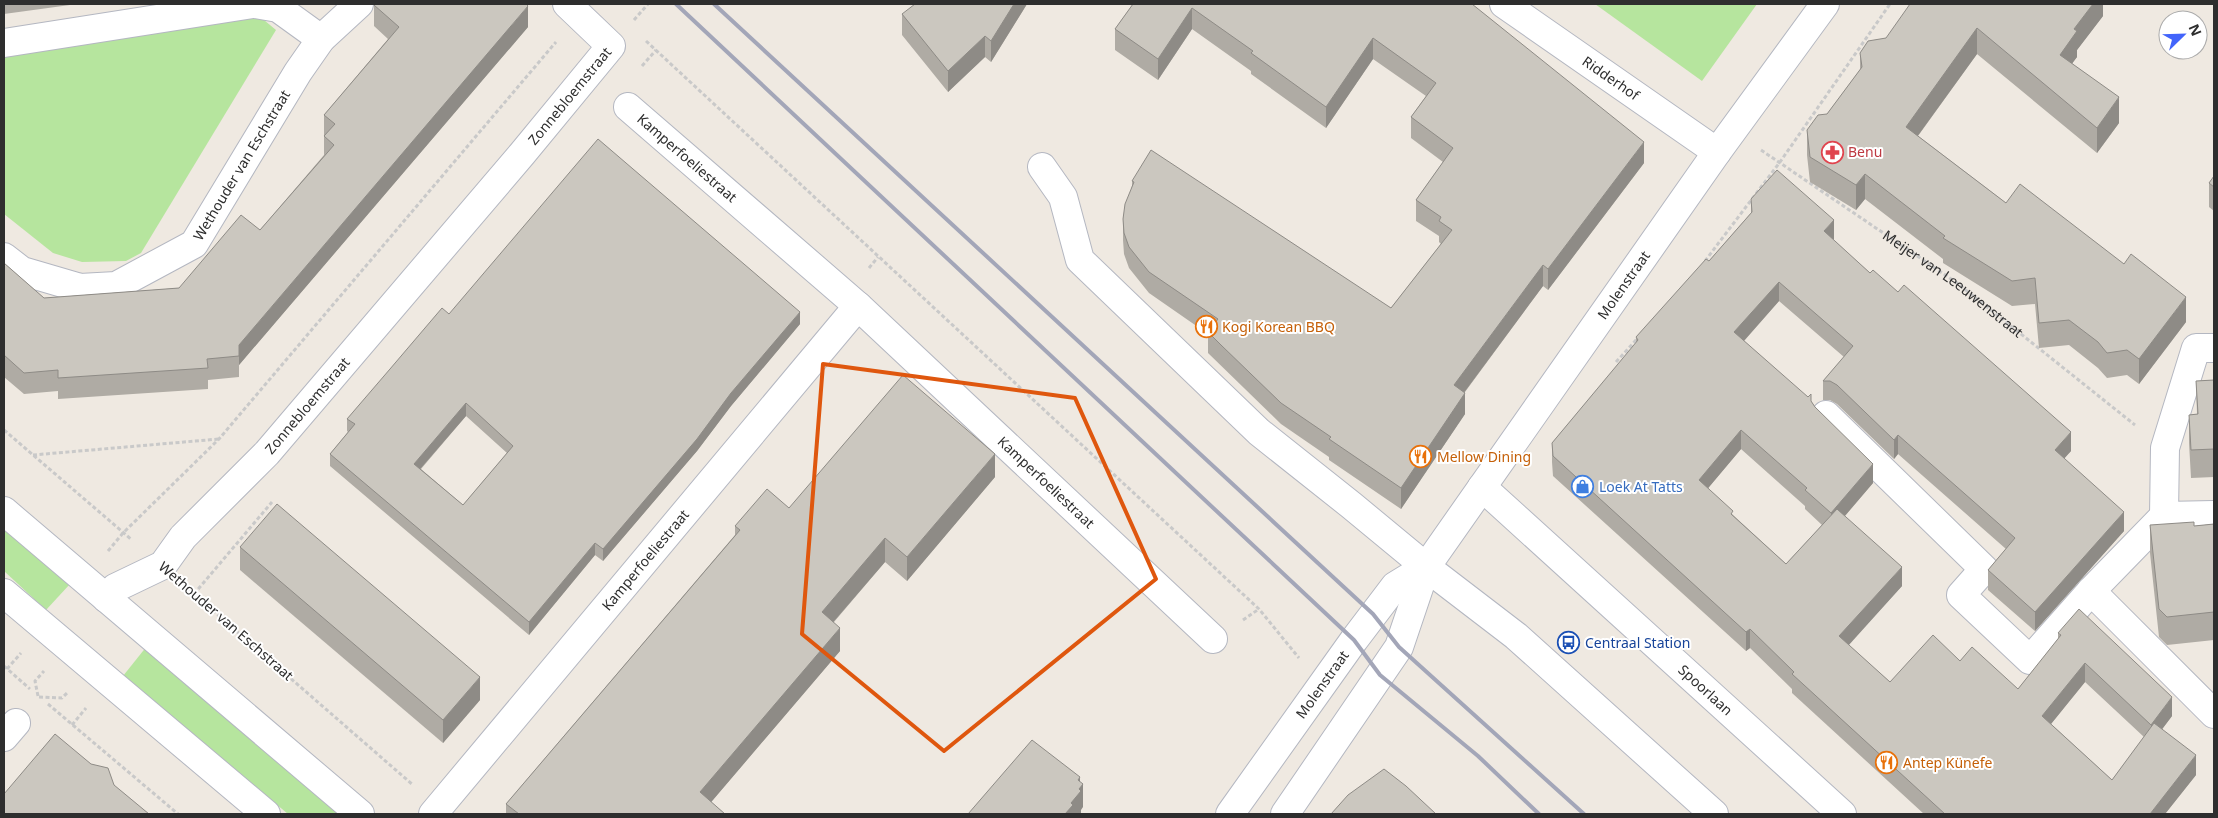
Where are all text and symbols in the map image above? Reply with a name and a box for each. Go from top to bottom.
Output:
north arrow [2158,10,2208,60]
text: N [2184,21,2206,39]
street label: Zonnebloemstraat [523,43,615,149]
street label: Ridderhof [1579,51,1644,105]
street label: Wethouder van Eschstraat [188,86,294,244]
street label: Kamperfoeliestraat [633,109,741,206]
pharmacy icon: Benu [1820,140,1844,164]
place label: Benu [1848,142,1882,161]
street label: Meijer van Leeuwenstraat [1879,225,2027,341]
street label: Molenstraat [1593,247,1654,323]
restaurant icon: Kogi Korean BBQ [1194,315,1218,339]
place label: Kogi Korean BBQ [1222,317,1335,336]
street label: Zonnebloemstraat [260,353,354,458]
street label: Kamperfoeliestraat [994,432,1099,532]
restaurant icon: Mellow Dining [1409,445,1433,469]
place label: Mellow Dining [1437,447,1531,466]
shop icon: Loek At Tatts [1571,475,1595,499]
place label: Loek At Tatts [1599,477,1683,496]
street label: Kamperfoeliestraat [597,505,693,614]
street label: Wethouder van Eschstraat [155,557,298,684]
bus stop icon: Centraal Station [1557,631,1581,655]
place label: Centraal Station [1585,633,1690,652]
street label: Molenstraat [1291,646,1353,722]
street label: Spoorlaan [1675,660,1737,719]
restaurant icon: Antep Künefe [1875,751,1899,775]
place label: Antep Künefe [1903,753,1992,772]

